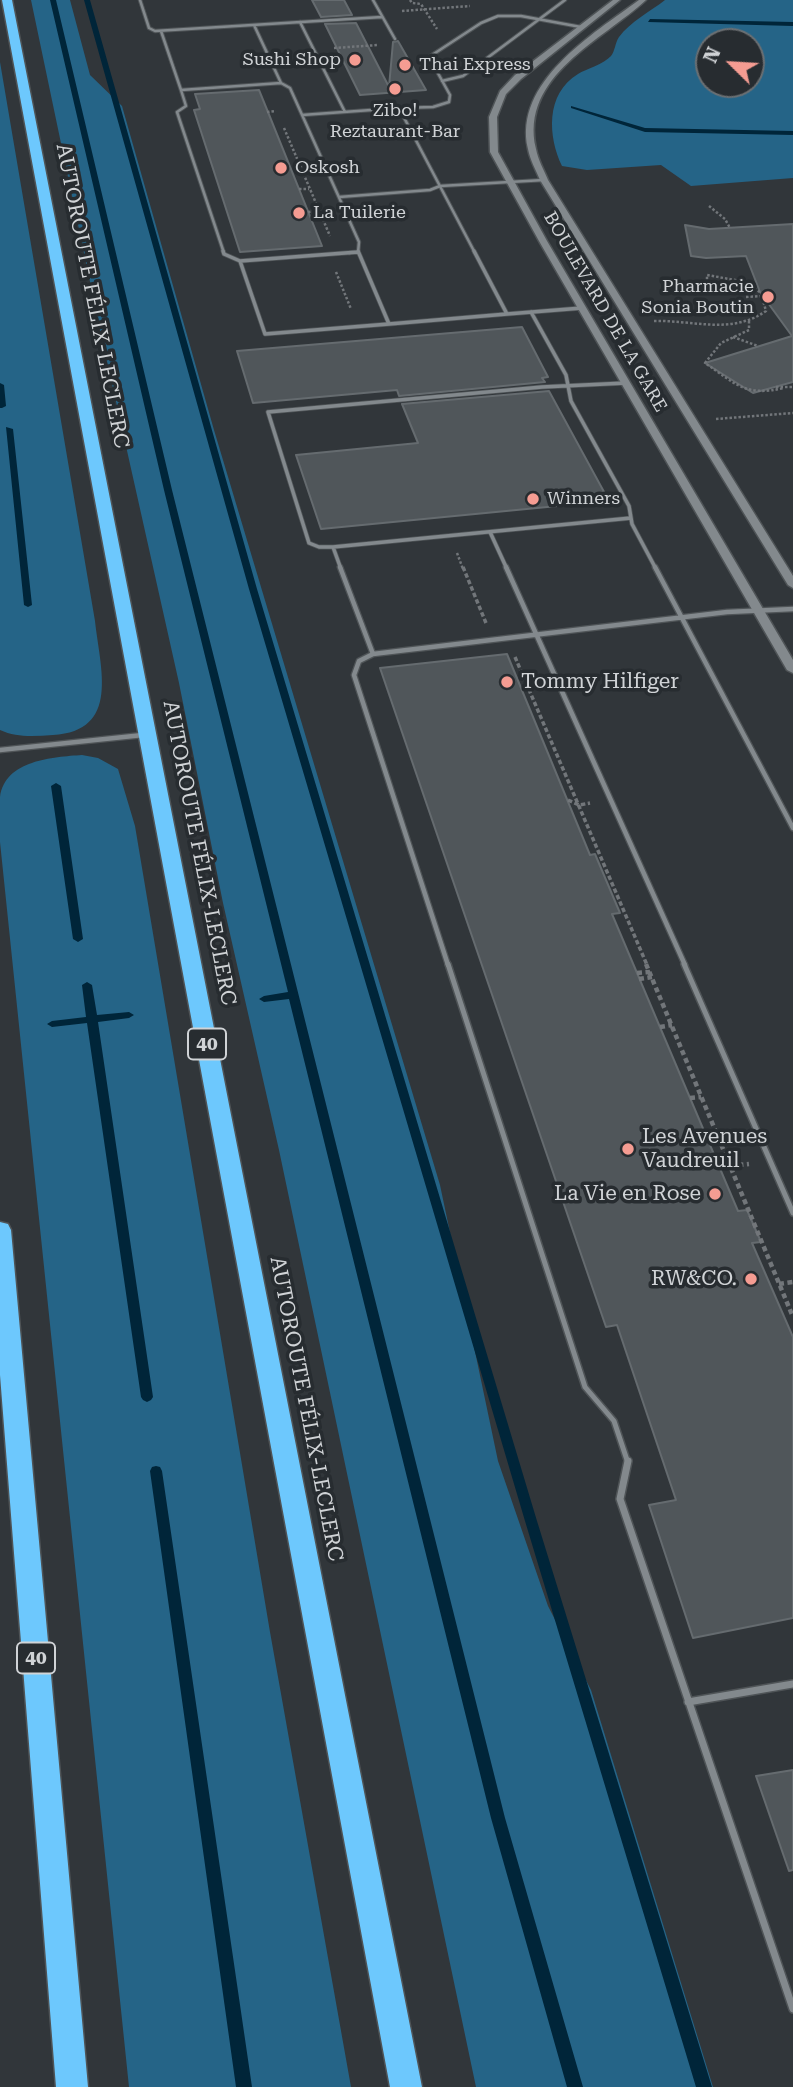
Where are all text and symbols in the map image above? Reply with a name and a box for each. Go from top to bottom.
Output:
north arrow [695,28,765,98]
text: N [699,44,726,66]
place label: Sushi Shop [242,49,341,71]
marker: Sushi Shop [347,52,363,68]
place label: Thai Express [419,54,530,76]
marker: Thai Express [397,57,413,73]
marker: Zibo! Reztaurant-Bar [387,81,403,97]
place label: Zibo! Reztaurant-Bar [330,100,460,142]
street label: AUTOROUTE FÉLIX-LECLERC [50,141,134,451]
place label: Oskosh [295,157,360,179]
marker: Oskosh [273,160,289,176]
place label: La Tuilerie [313,202,406,224]
marker: La Tuilerie [291,205,307,221]
street label: BOULEVARD DE LA GARE [539,208,671,416]
place label: Pharmacie Sonia Boutin [641,276,754,318]
marker: Pharmacie Sonia Boutin [760,289,776,305]
place label: Winners [547,488,620,510]
marker: Winners [525,491,541,507]
place label: Tommy Hilfiger [521,669,679,695]
marker: Tommy Hilfiger [499,674,515,690]
street label: AUTOROUTE FÉLIX-LECLERC [157,698,241,1008]
road number: 40 [188,1028,226,1060]
place label: Les Avenues Vaudreuil [642,1124,767,1174]
marker: Les Avenues Vaudreuil [620,1141,636,1157]
place label: La Vie en Rose [554,1181,701,1207]
marker: La Vie en Rose [707,1186,723,1202]
street label: AUTOROUTE FÉLIX-LECLERC [264,1254,348,1564]
place label: RW&CO. [651,1266,737,1292]
marker: RW&CO. [743,1271,759,1287]
road number: 40 [17,1642,55,1674]

